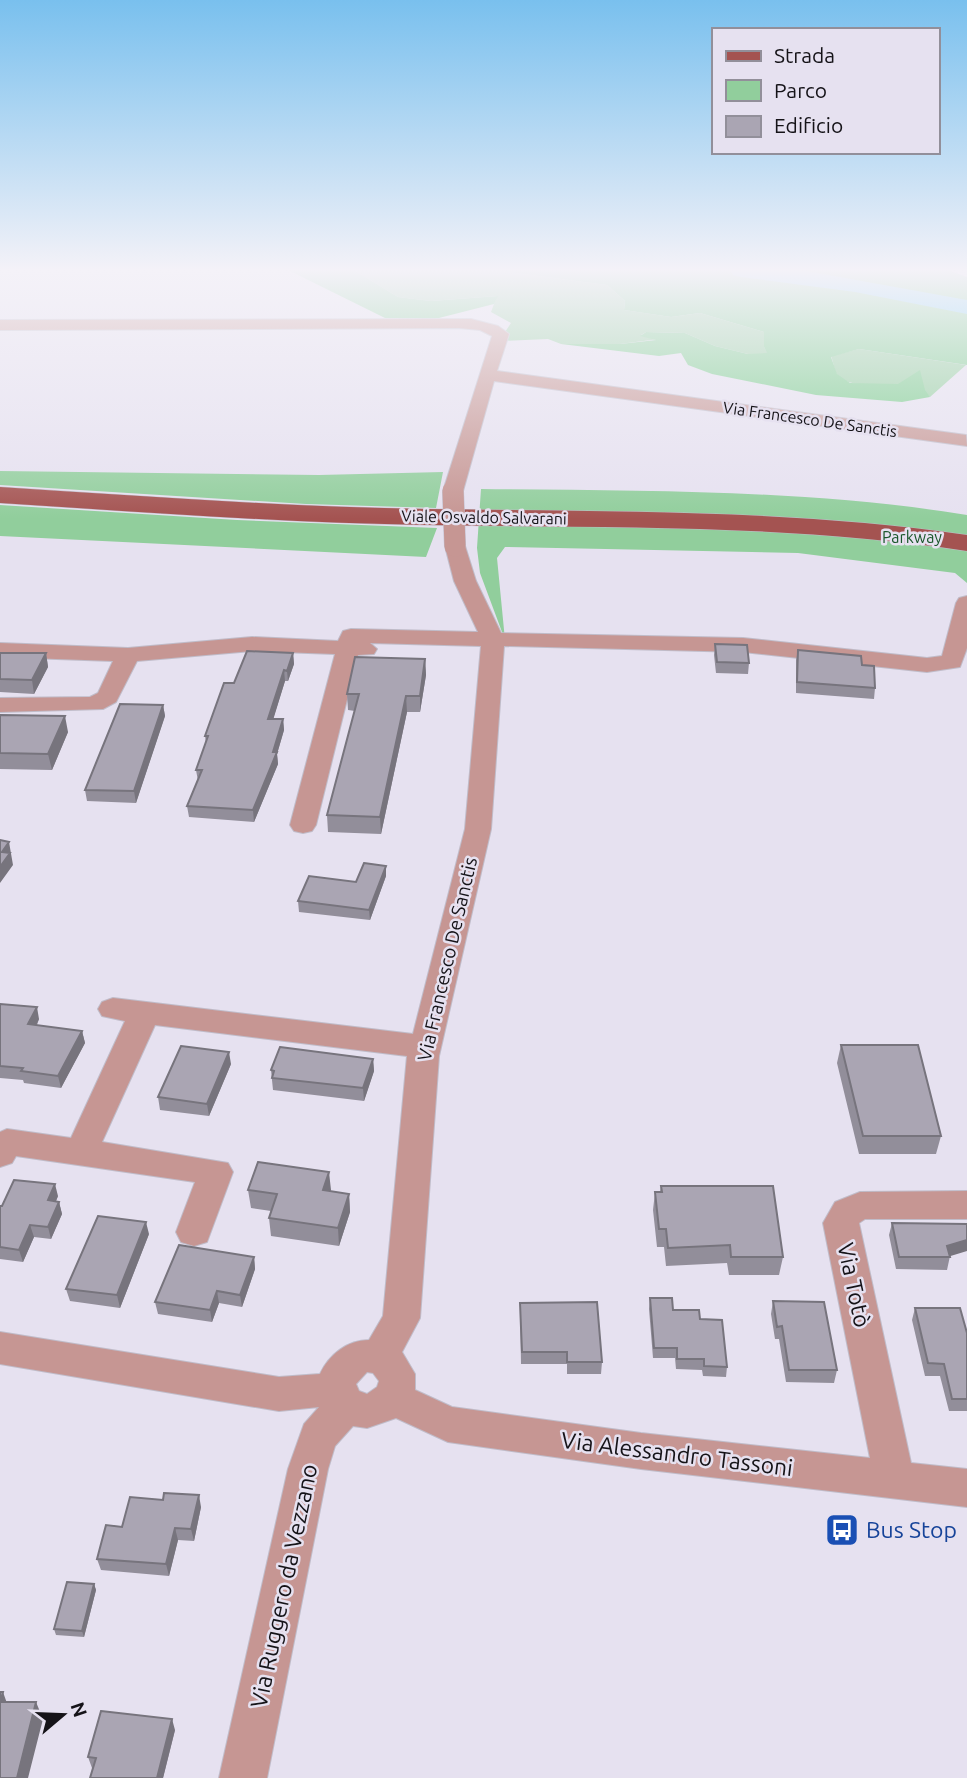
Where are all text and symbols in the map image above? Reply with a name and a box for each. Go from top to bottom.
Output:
legend [712,28,939,154]
text: Strada [774,43,835,67]
text: Parco [774,78,827,102]
text: Edificio [774,113,843,137]
street label: Via Francesco De Sanctis [722,398,898,440]
street label: Viale Osvaldo Salvarani [401,507,567,527]
park label: Parkway [882,528,942,546]
street label: Via Francesco De Sanctis [413,855,481,1063]
street label: Via Totò [833,1240,876,1329]
street label: Via Alessandro Tassoni [560,1427,794,1480]
street label: Via Ruggero da Vezzano [245,1462,322,1710]
bus stop icon: Bus Stop [823,1511,861,1549]
place label: Bus Stop [866,1517,957,1542]
north arrow [28,1680,98,1750]
text: N [66,1699,92,1720]

